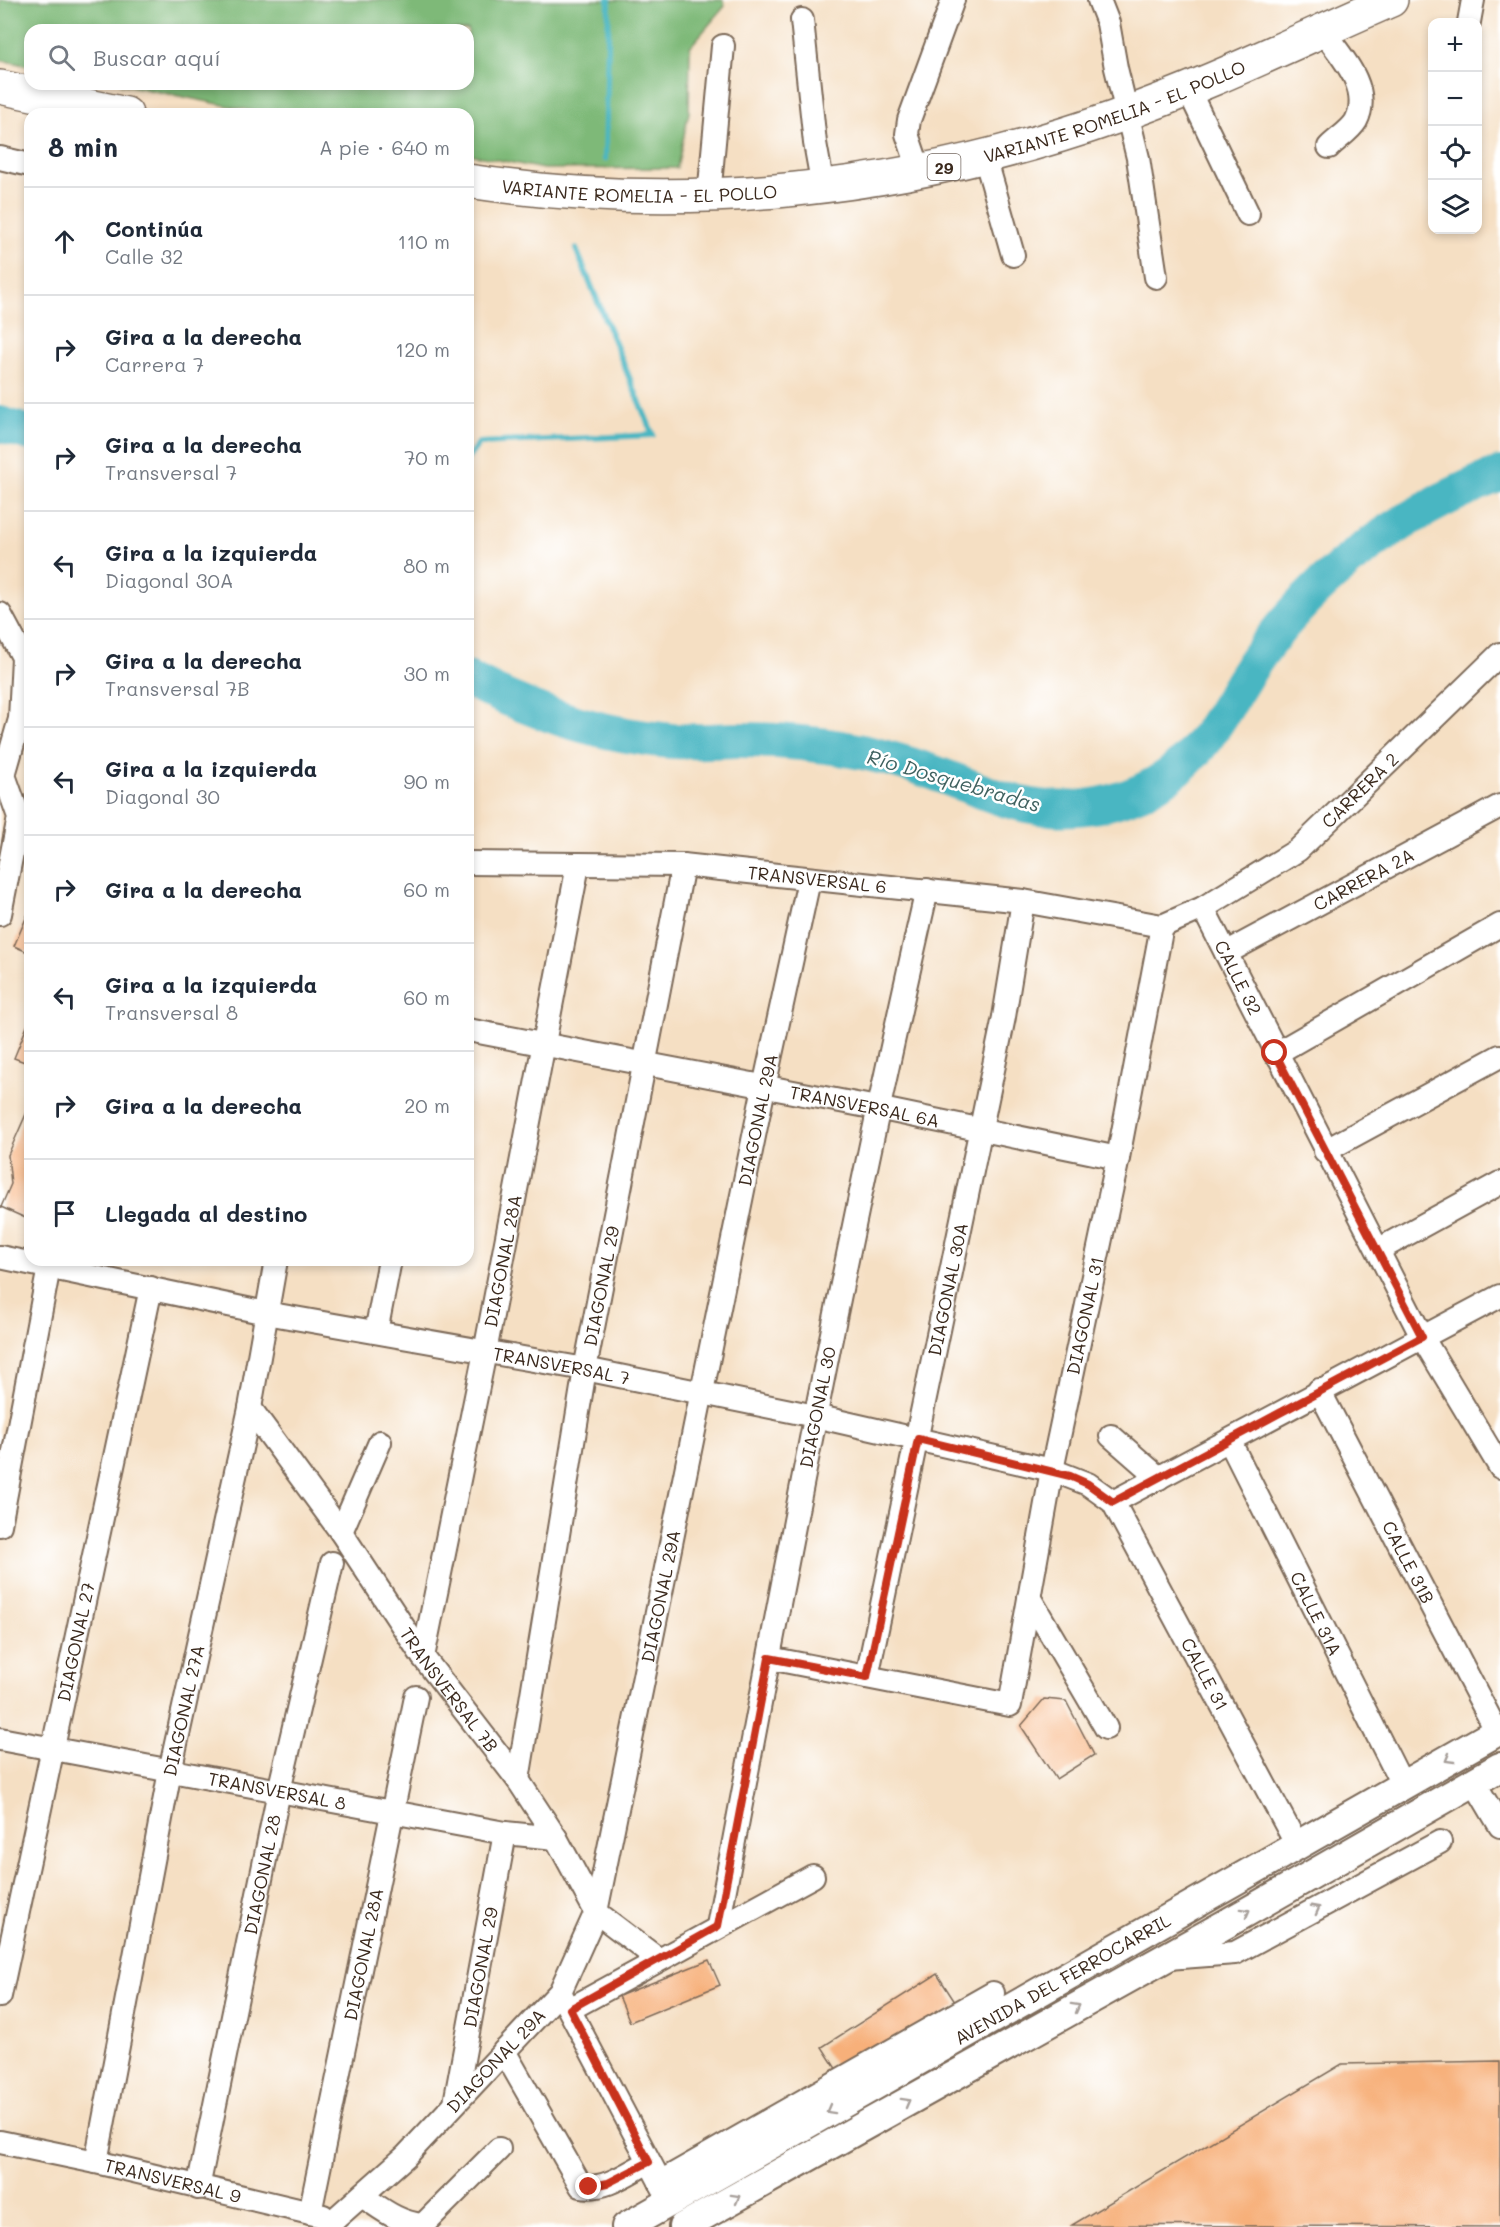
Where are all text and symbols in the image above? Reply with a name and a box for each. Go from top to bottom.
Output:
map controls [1428,18,1482,234]
button: + [1428,18,1482,72]
search box [24,24,474,90]
icon: search [45,41,78,74]
text: Buscar aquí [93,43,221,72]
street label: VARIANTE ROMELIA - EL POLLO [981,54,1249,168]
button: − [1428,72,1482,126]
button: locate [1428,126,1482,180]
text: 8 min [48,130,118,164]
text: A pie · 640 m [319,134,450,160]
road number: 29 [928,154,960,180]
street label: VARIANTE ROMELIA - EL POLLO [500,174,778,208]
button: layers [1428,180,1482,234]
text: Continúa [105,214,203,243]
icon: ahead [48,225,81,258]
text: 110 m [397,228,450,254]
text: Calle 32 [105,243,183,269]
text: Gira a la derecha [105,322,302,351]
icon: right [48,333,81,366]
text: 120 m [395,336,450,362]
text: Carrera 7 [105,351,204,377]
text: Gira a la derecha [105,430,302,459]
icon: right [48,441,81,474]
text: 70 m [404,444,450,470]
text: Transversal 7 [105,459,237,485]
text: Gira a la izquierda [105,538,317,567]
icon: left [48,549,81,582]
text: 80 m [403,552,450,578]
text: Diagonal 30A [105,567,234,593]
text: Gira a la derecha [105,646,302,675]
icon: right [48,657,81,690]
text: 30 m [404,660,450,686]
text: Transversal 7B [105,675,250,701]
water label: Río Dosquebradas [864,743,1044,817]
street label: CARRERA 2 [1316,747,1403,833]
text: Gira a la izquierda [105,754,317,783]
icon: left [48,765,81,798]
text: 90 m [404,768,450,794]
text: Diagonal 30 [105,783,220,809]
street label: CARRERA 2A [1309,842,1418,916]
street label: TRANSVERSAL 6 [747,860,888,898]
icon: right [48,873,81,906]
text: Gira a la derecha [105,875,302,904]
text: 60 m [403,876,450,902]
street label: CALLE 32 [1209,936,1268,1019]
text: Gira a la izquierda [105,970,317,999]
icon: left [48,981,81,1014]
text: 60 m [403,984,450,1010]
text: Transversal 8 [105,999,238,1025]
route start [1261,1039,1287,1065]
street label: DIAGONAL 29A [732,1052,783,1188]
street label: TRANSVERSAL 6A [788,1080,942,1133]
icon: right [48,1089,81,1122]
text: Gira a la derecha [105,1091,302,1120]
text: 20 m [404,1092,450,1118]
street label: DIAGONAL 28A [478,1192,527,1329]
icon: arrive [48,1197,81,1230]
text: Llegada al destino [105,1199,307,1228]
street label: DIAGONAL 30A [922,1220,973,1358]
street label: DIAGONAL 29 [578,1223,625,1348]
street label: DIAGONAL 31 [1060,1255,1109,1377]
street label: TRANSVERSAL 7 [491,1341,632,1390]
street label: DIAGONAL 30 [794,1345,841,1470]
street label: CALLE 31B [1377,1517,1440,1608]
street label: DIAGONAL 29A [635,1528,686,1664]
street label: CALLE 31A [1285,1567,1348,1660]
street label: DIAGONAL 27 [51,1580,100,1704]
street label: TRANSVERSAL 7B [395,1623,504,1757]
street label: CALLE 31 [1176,1633,1234,1714]
street label: DIAGONAL 27A [157,1642,209,1778]
one-way arrow [1445,1752,1455,1764]
street label: TRANSVERSAL 8 [206,1766,348,1815]
street label: DIAGONAL 28 [238,1812,286,1937]
street label: DIAGONAL 28A [338,1886,388,2023]
street label: DIAGONAL 29 [457,1905,503,2029]
one-way arrow [1310,1905,1320,1916]
street label: AVENIDA DEL FERROCARRIL [950,1908,1175,2050]
one-way arrow [1240,1908,1251,1919]
street label: DIAGONAL 29A [441,2003,551,2118]
one-way arrow [1070,2003,1080,2014]
one-way arrow [900,2098,910,2110]
one-way arrow [826,2103,837,2114]
street label: TRANSVERSAL 9 [102,2152,244,2208]
route end [575,2173,601,2199]
one-way arrow [730,2193,740,2205]

